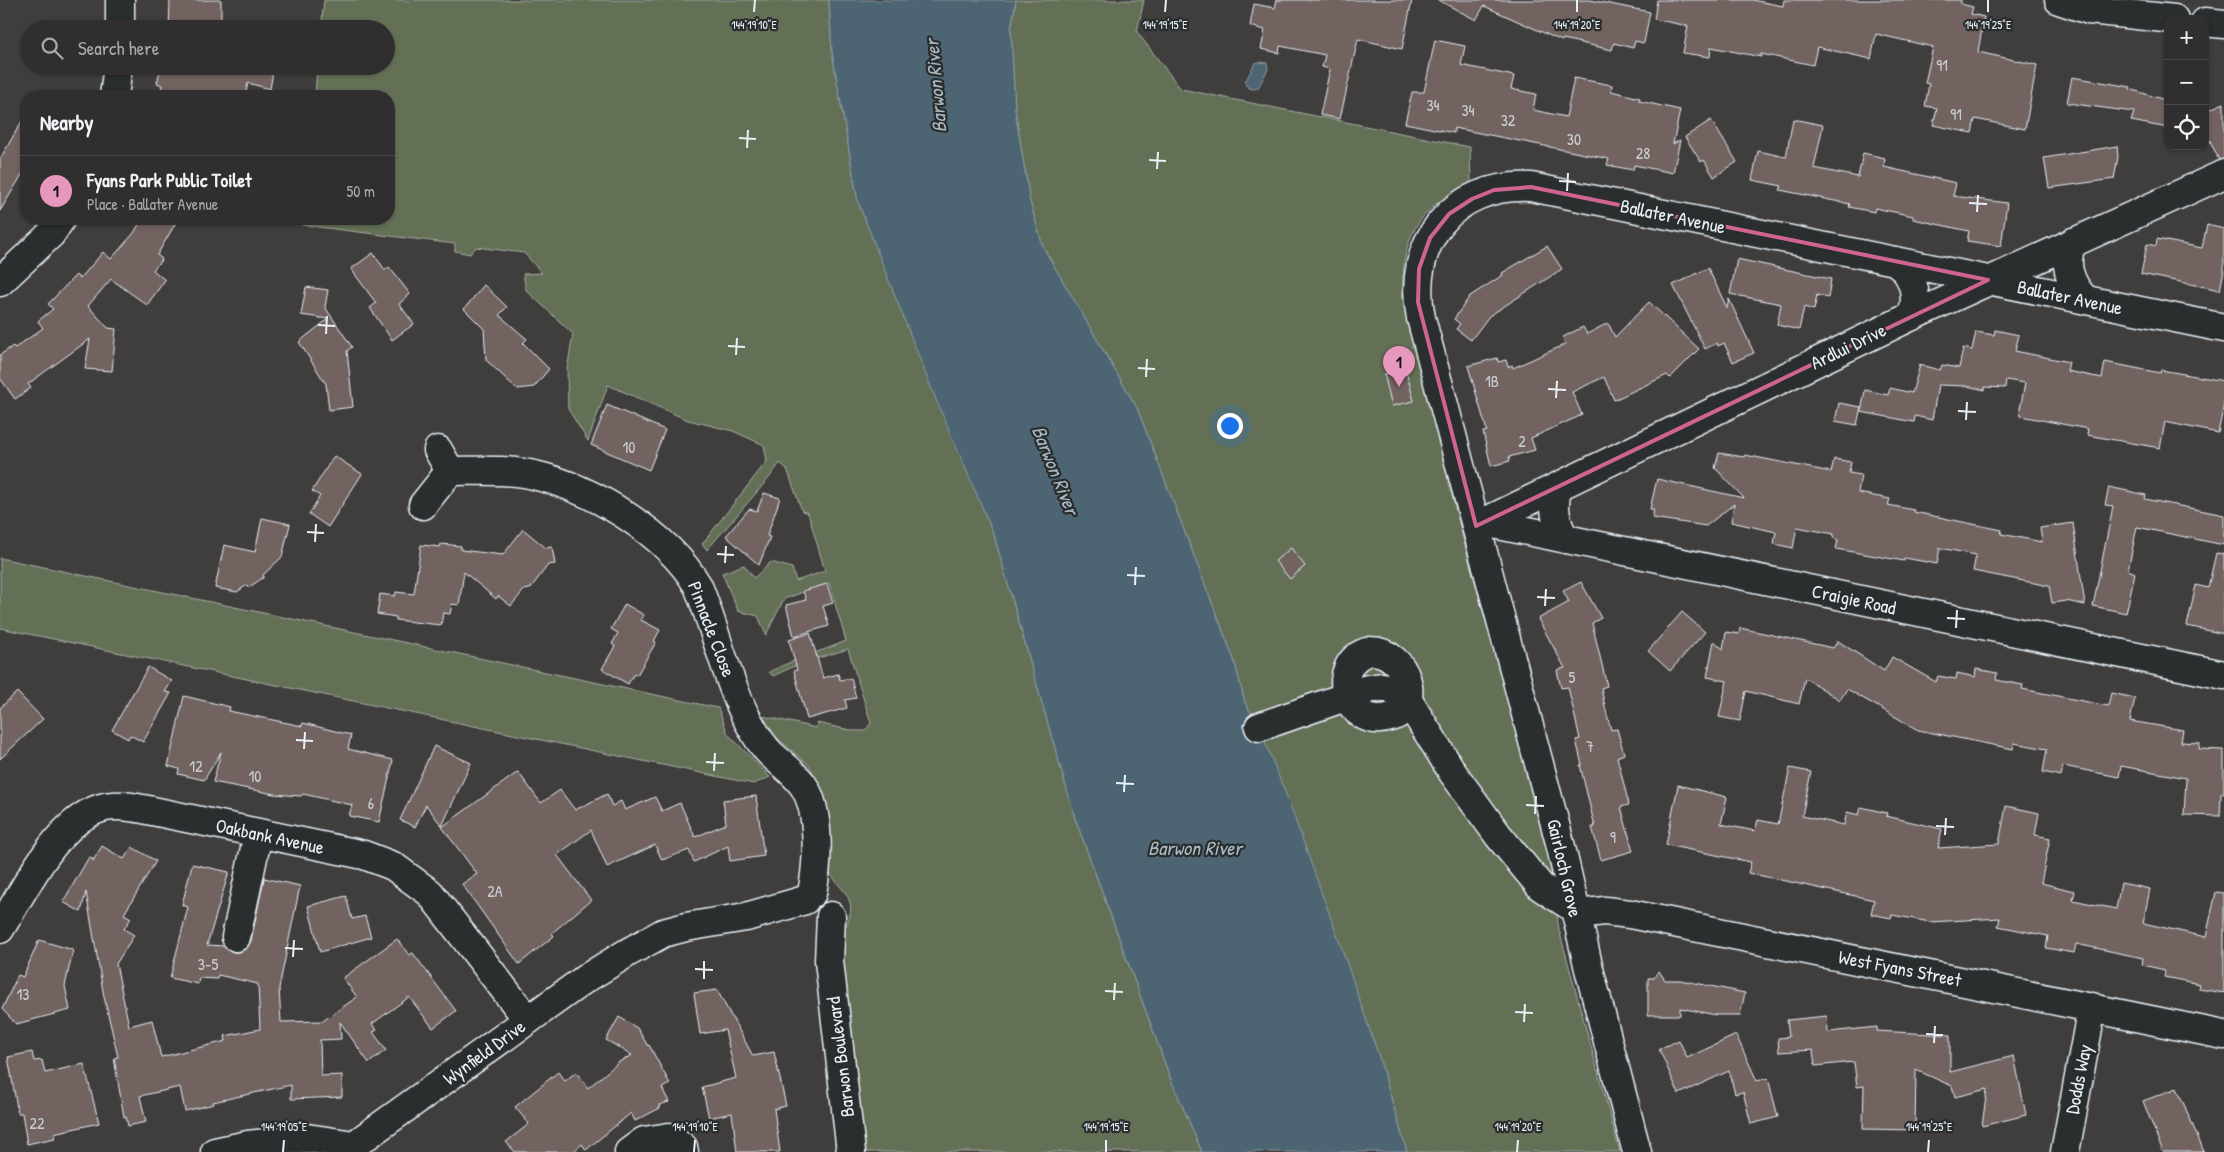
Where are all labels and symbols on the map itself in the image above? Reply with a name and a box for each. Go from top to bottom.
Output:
text: 144°19'10"E [731,16,777,33]
text: 144°19'15"E [1142,16,1188,33]
text: 144°19'20"E [1554,16,1601,33]
text: 144°19'25"E [1965,16,2012,33]
water label: Barwon River [917,36,953,134]
house number: 91 [1936,54,1948,76]
house number: 34 [1426,94,1440,116]
house number: 34 [1461,99,1475,121]
house number: 91 [1950,103,1962,125]
house number: 32 [1501,109,1516,131]
house number: 30 [1567,128,1581,150]
house number: 28 [1636,142,1650,164]
street label: Ballater Avenue [1618,192,1728,240]
street label: Ballater Avenue [2015,273,2125,321]
street label: Ardlui Drive [1806,316,1891,375]
pin: 1 [1383,346,1415,387]
house number: 1B [1485,370,1499,392]
your location [1217,413,1243,439]
water label: Barwon River [1026,421,1087,521]
house number: 2 [1518,430,1526,452]
house number: 10 [623,436,635,458]
street label: Pinnacle Close [682,577,742,681]
street label: Craigie Road [1810,577,1899,621]
house number: 5 [1569,666,1576,688]
house number: 7 [1586,735,1594,757]
house number: 12 [189,755,203,777]
house number: 10 [249,765,261,787]
house number: 6 [368,792,374,814]
street label: Oakbank Avenue [213,812,327,860]
street label: Gairloch Grove [1541,816,1589,920]
house number: 9 [1610,826,1616,848]
water label: Barwon River [1148,834,1244,861]
house number: 2A [487,880,503,902]
street label: West Fyans Street [1836,943,1964,993]
house number: 3-5 [198,953,218,975]
house number: 13 [17,983,29,1005]
street label: Barwon Boulevard [820,995,860,1119]
street label: Wynfield Drive [437,1013,531,1091]
street label: Dodds Way [2059,1042,2097,1116]
house number: 22 [30,1112,45,1134]
text: 144°19'05"E [261,1118,308,1135]
text: 144°19'10"E [672,1118,718,1135]
text: 144°19'15"E [1083,1118,1129,1135]
text: 144°19'20"E [1495,1118,1542,1135]
text: 144°19'25"E [1906,1118,1953,1135]

